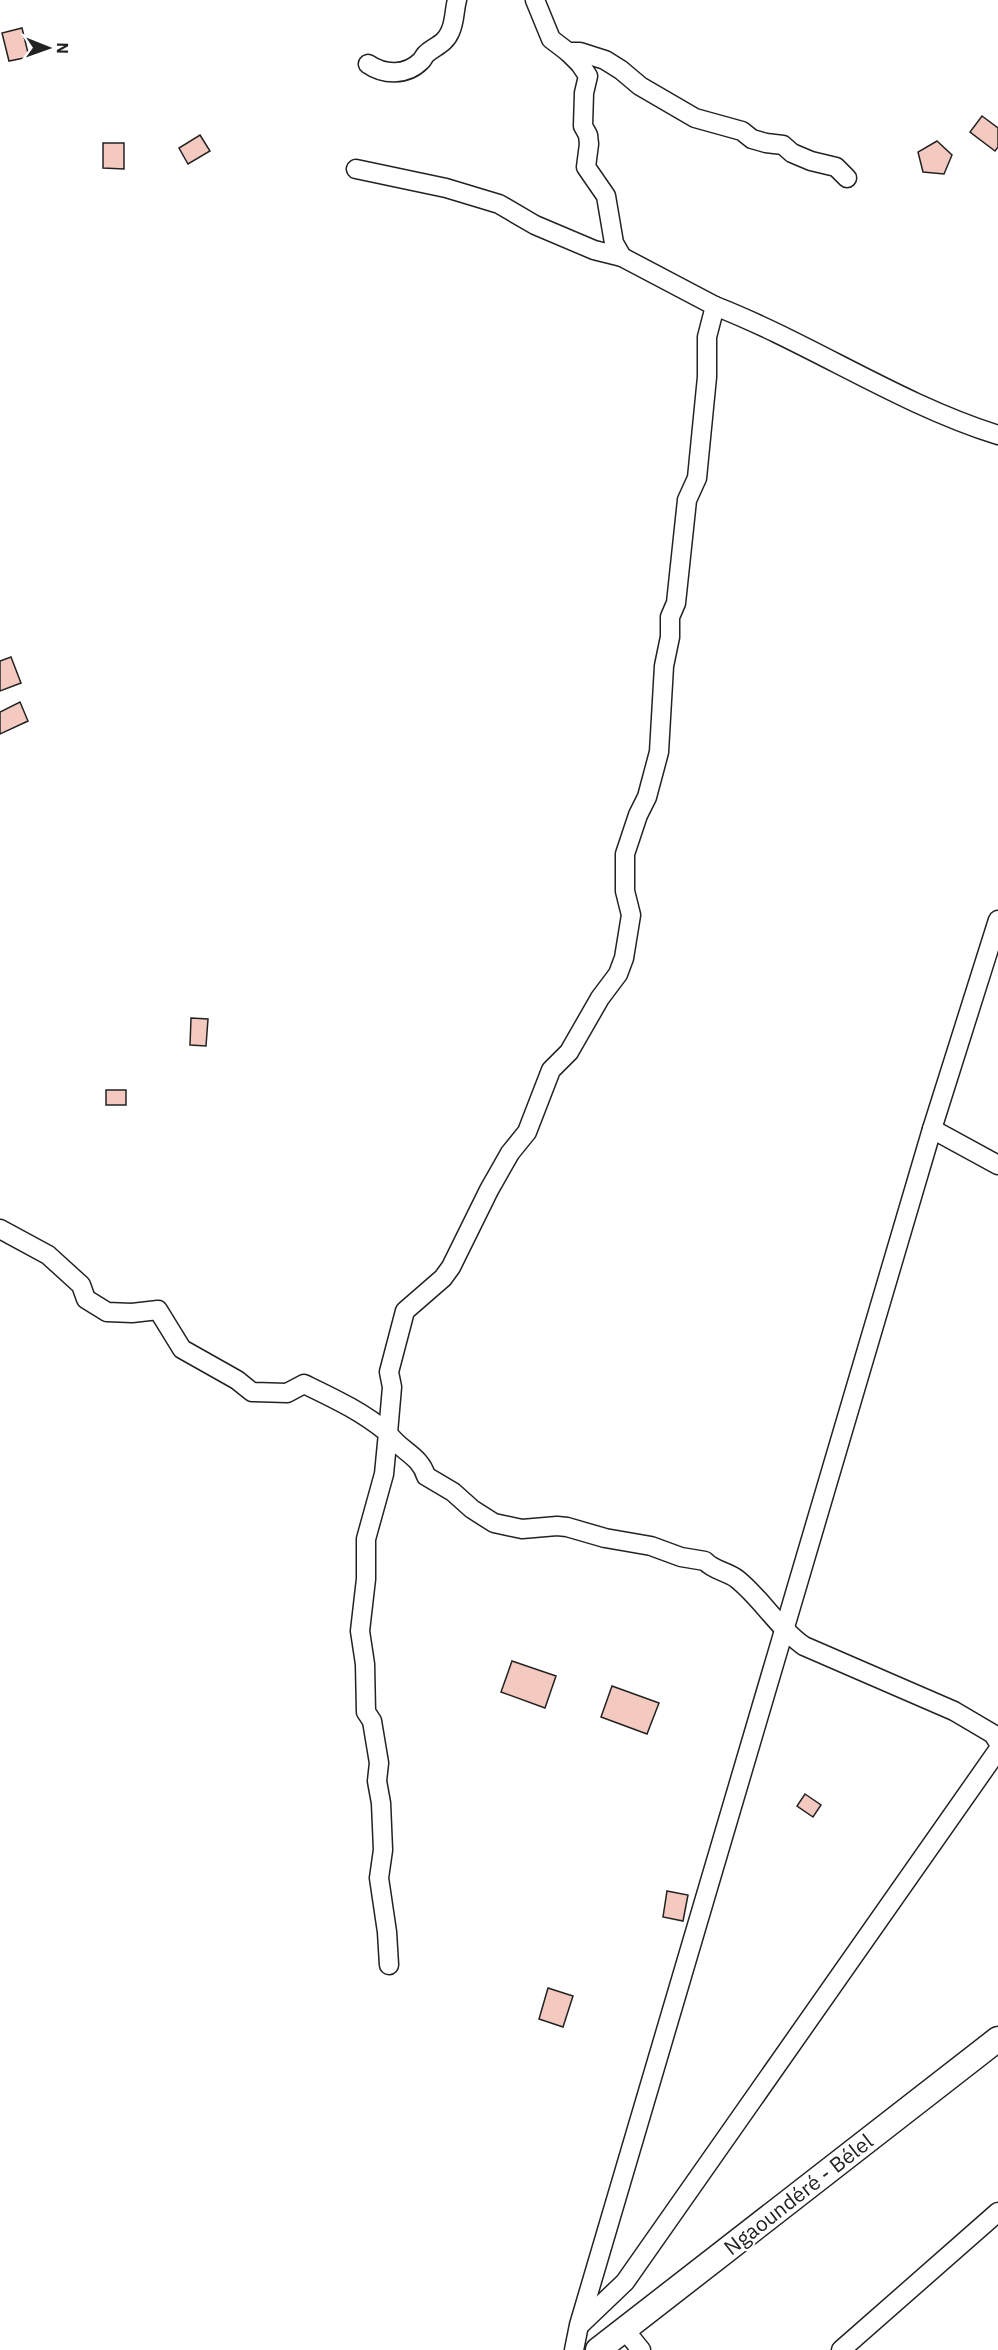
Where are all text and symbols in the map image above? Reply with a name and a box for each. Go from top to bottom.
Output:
north arrow [18,18,78,78]
text: N [53,42,73,54]
street label: Ngaoundéré - Bélel [718,2127,879,2261]

